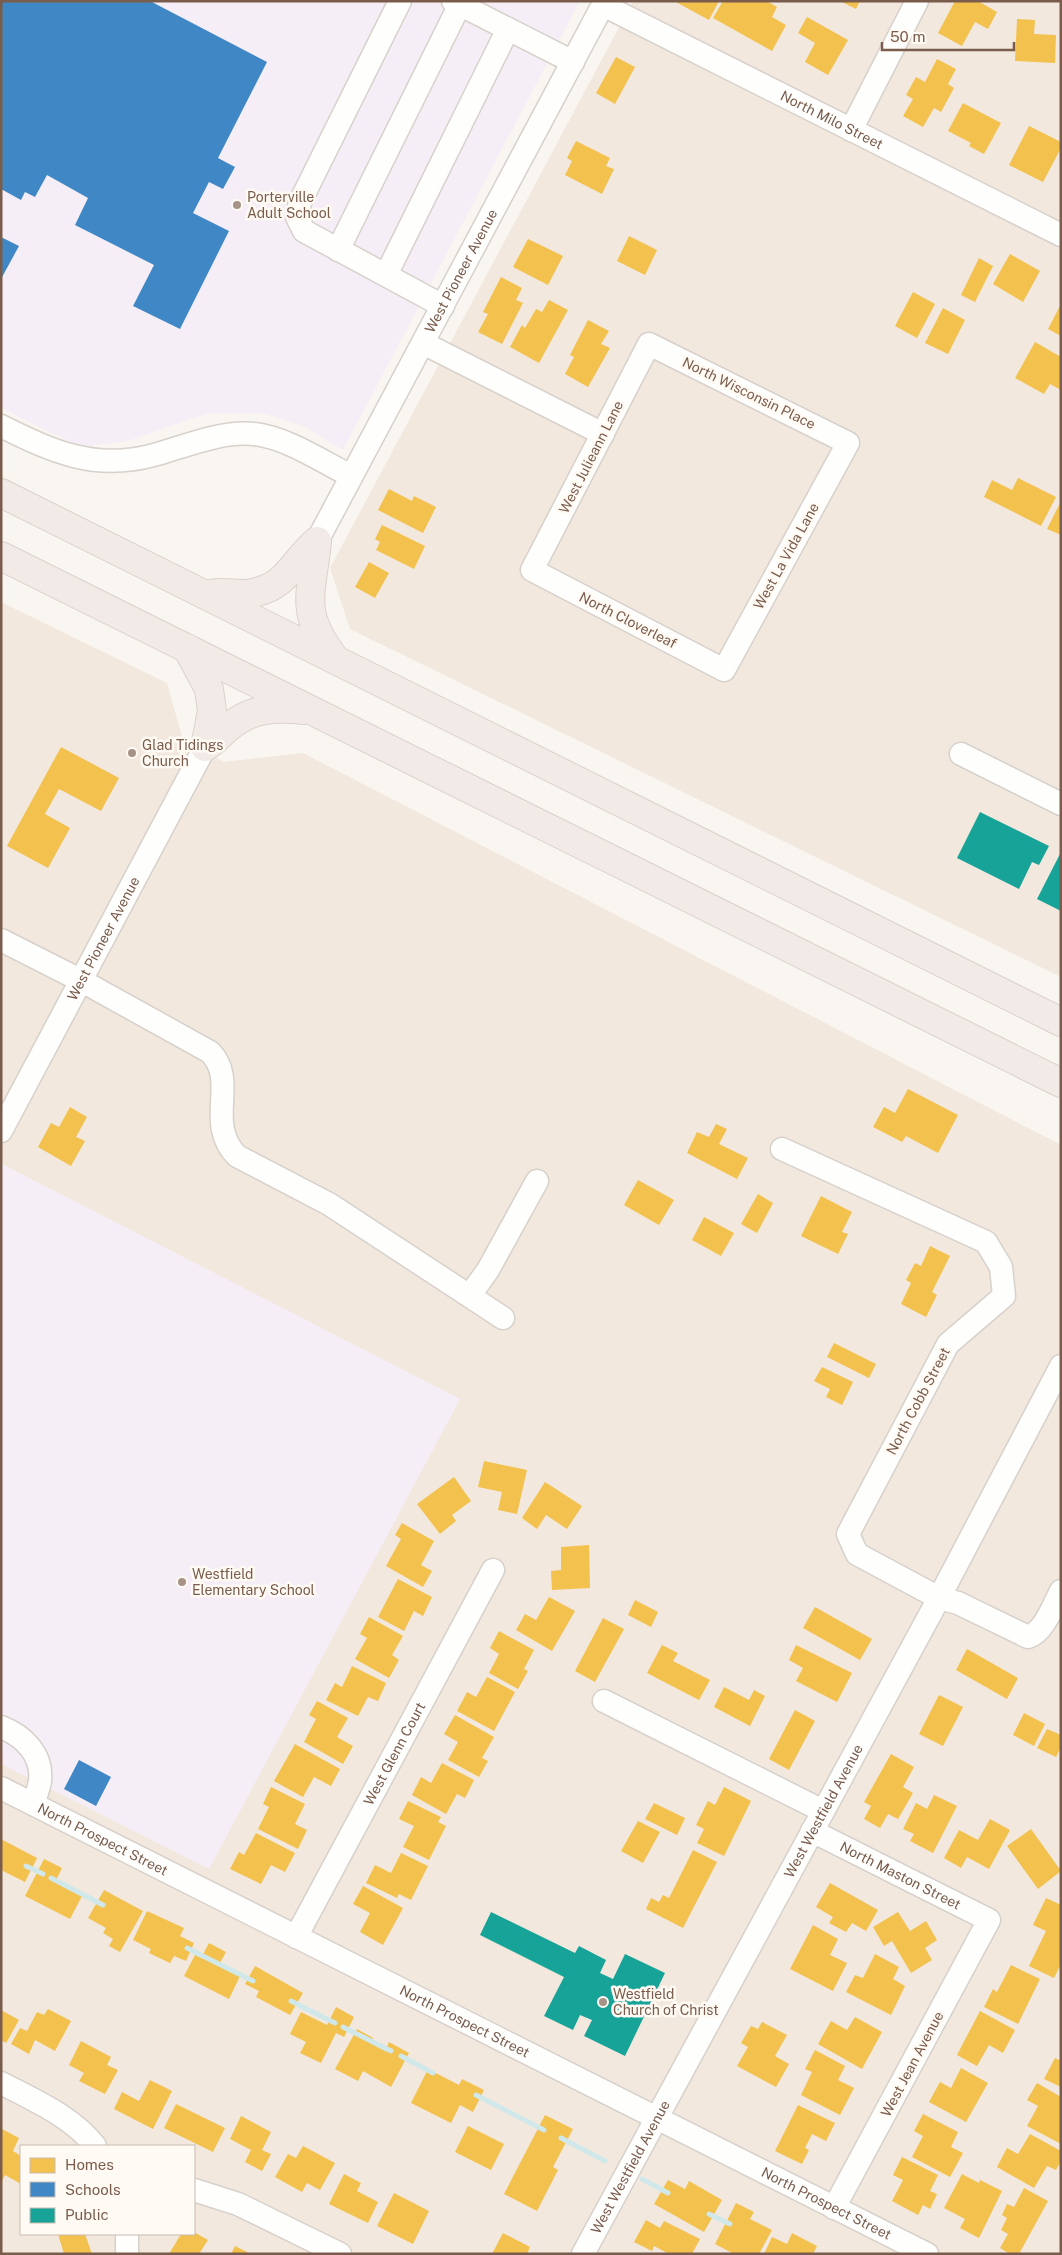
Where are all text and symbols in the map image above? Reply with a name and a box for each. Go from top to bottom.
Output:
scale bar [882,20,1014,52]
text: 50 m [890,28,925,45]
street label: North Milo Street [778,87,886,152]
place label: Porterville Adult School [247,189,331,221]
marker: Porterville Adult School [231,199,243,211]
street label: West Pioneer Avenue [422,206,500,336]
street label: North Wisconsin Place [680,354,818,432]
street label: West Julieann Lane [556,398,626,516]
street label: West La Vida Lane [750,500,822,612]
street label: North Cloverleaf [577,589,680,652]
place label: Glad Tidings Church [142,737,223,769]
marker: Glad Tidings Church [126,747,138,759]
street label: West Pioneer Avenue [64,874,143,1003]
street label: North Cobb Street [883,1345,953,1457]
place label: Westfield Elementary School [192,1566,315,1598]
marker: Westfield Elementary School [176,1576,188,1588]
street label: West Glenn Court [360,1699,429,1808]
street label: West Westfield Avenue [781,1742,866,1880]
street label: North Prospect Street [35,1800,170,1879]
street label: North Maston Street [837,1838,964,1913]
street label: North Prospect Street [397,1982,532,2061]
place label: Westfield Church of Christ [613,1986,719,2018]
marker: Westfield Church of Christ [597,1996,609,2008]
street label: West Jean Avenue [877,2009,947,2119]
street label: West Westfield Avenue [588,2098,673,2236]
legend [20,2145,195,2235]
text: Homes [65,2156,114,2173]
street label: North Prospect Street [759,2164,894,2243]
text: Schools [65,2181,121,2198]
text: Public [65,2206,109,2223]

